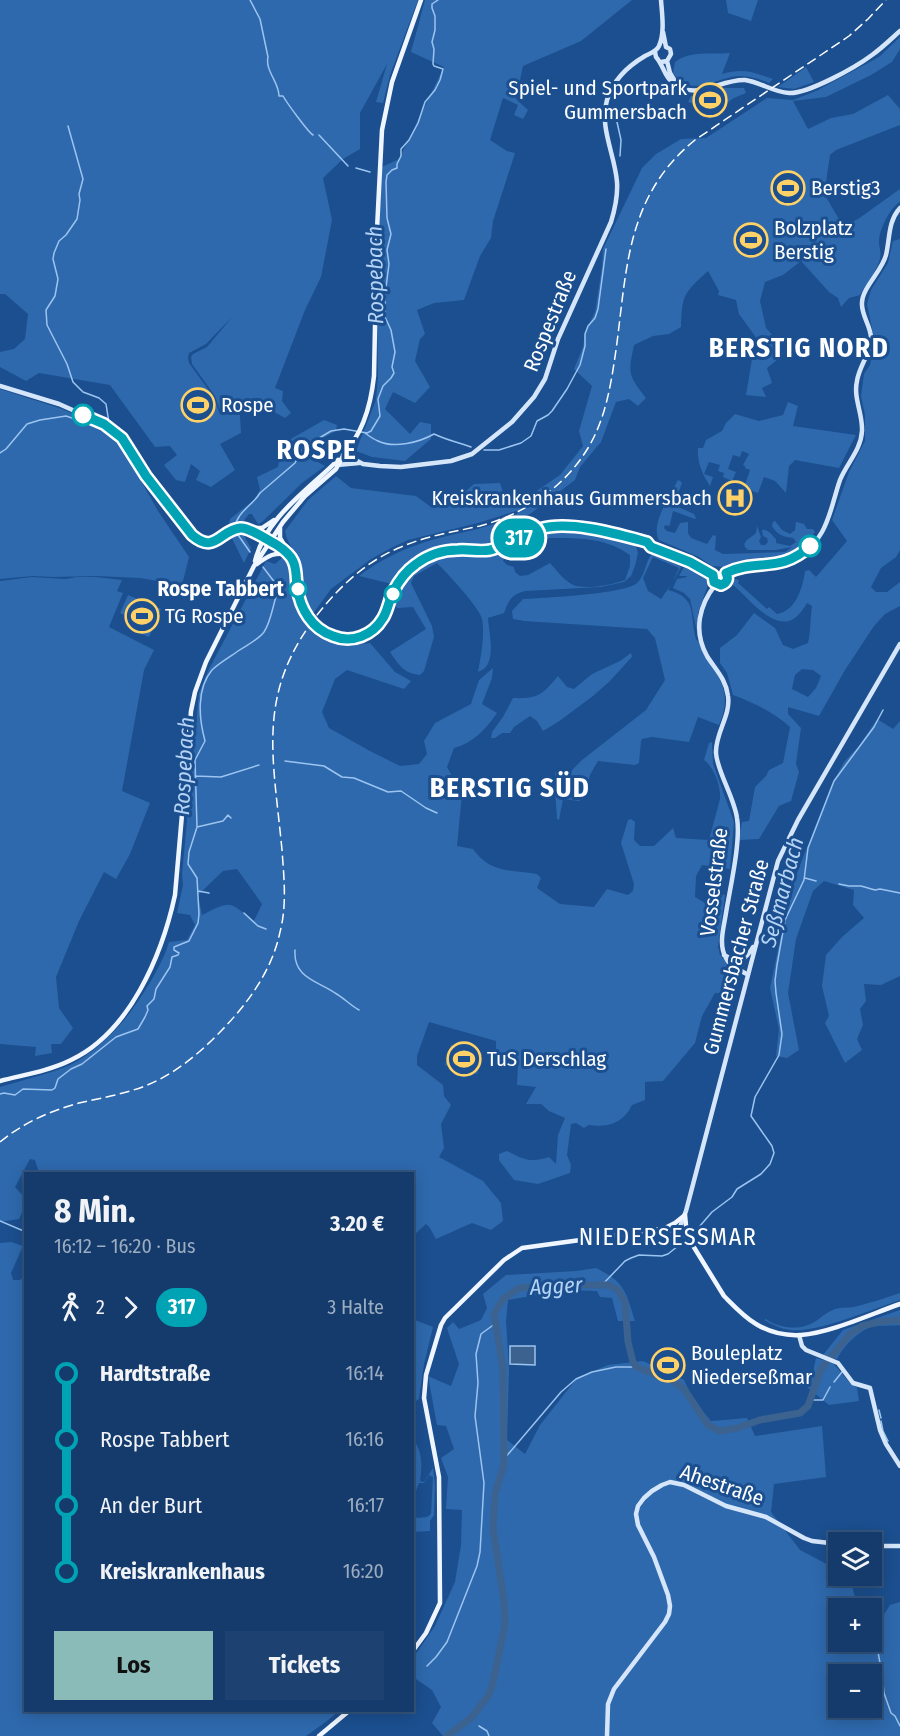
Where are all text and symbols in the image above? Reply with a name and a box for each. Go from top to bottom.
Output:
place label: Spiel- und Sportpark Gummersbach [508,75,687,125]
sports icon: Spiel- und Sportpark Gummersbach [692,82,728,118]
sports icon: Berstig3 [770,170,806,206]
place label: Berstig3 [811,175,880,201]
place label: Bolzplatz Berstig [774,215,853,265]
sports icon: Bolzplatz Berstig [733,222,769,258]
water label: Rospebach [361,226,389,324]
street label: Rospestraße [518,266,582,376]
district label: BERSTIG NORD [709,332,889,364]
sports icon: Rospe [180,387,216,423]
place label: Rospe [221,392,274,418]
unlabelled marker [72,404,94,426]
district label: ROSPE [277,434,357,466]
hospital icon: Kreiskrankenhaus Gummersbach [717,480,753,516]
place label: Kreiskrankenhaus Gummersbach [431,485,712,511]
line badge: 317 [484,518,554,558]
text: 317 [505,525,533,551]
unlabelled marker [799,535,821,557]
place label: Rospe Tabbert [157,576,285,602]
marker: Rospe Tabbert [289,580,307,598]
unlabelled marker [384,585,402,603]
sports icon: TG Rospe [124,598,160,634]
place label: TG Rospe [165,603,244,629]
water label: Rospebach [168,716,200,816]
district label: BERSTIG SÜD [430,771,590,804]
street label: Vosselstraße [694,826,734,938]
water label: Seßmarbach [754,834,810,951]
street label: Gummersbacher Straße [697,856,775,1058]
sports icon: TuS Derschlag [446,1041,482,1077]
place label: TuS Derschlag [487,1046,606,1072]
text: 8 Min. [54,1191,135,1231]
text: 3.20 € [330,1210,384,1237]
district label: NIEDERSESSMAR [579,1223,757,1251]
text: 16:12 – 16:20 · Bus [54,1234,195,1258]
water label: Agger [528,1271,584,1301]
icon: walk [54,1291,87,1324]
icon: forward [114,1291,147,1324]
text: 317 [168,1294,195,1320]
text: 2 [96,1295,105,1319]
text: 3 Halte [327,1295,384,1319]
place label: Bouleplatz Niederseßmar [691,1340,813,1390]
sports icon: Bouleplatz Niederseßmar [650,1347,686,1383]
text: Hardtstraße [100,1360,210,1387]
text: 16:14 [345,1361,384,1385]
text: Rospe Tabbert [100,1426,229,1453]
text: 16:16 [345,1427,384,1451]
street label: Ahestraße [677,1459,767,1511]
text: An der Burt [100,1492,202,1519]
text: 16:17 [347,1493,384,1517]
map controls [828,1532,882,1718]
button: layers [828,1532,882,1586]
text: Kreiskrankenhaus [100,1558,265,1585]
text: 16:20 [343,1559,384,1583]
button: + [828,1598,882,1652]
button: Los [54,1631,213,1700]
button: Tickets [225,1631,384,1700]
button: − [828,1664,882,1718]

